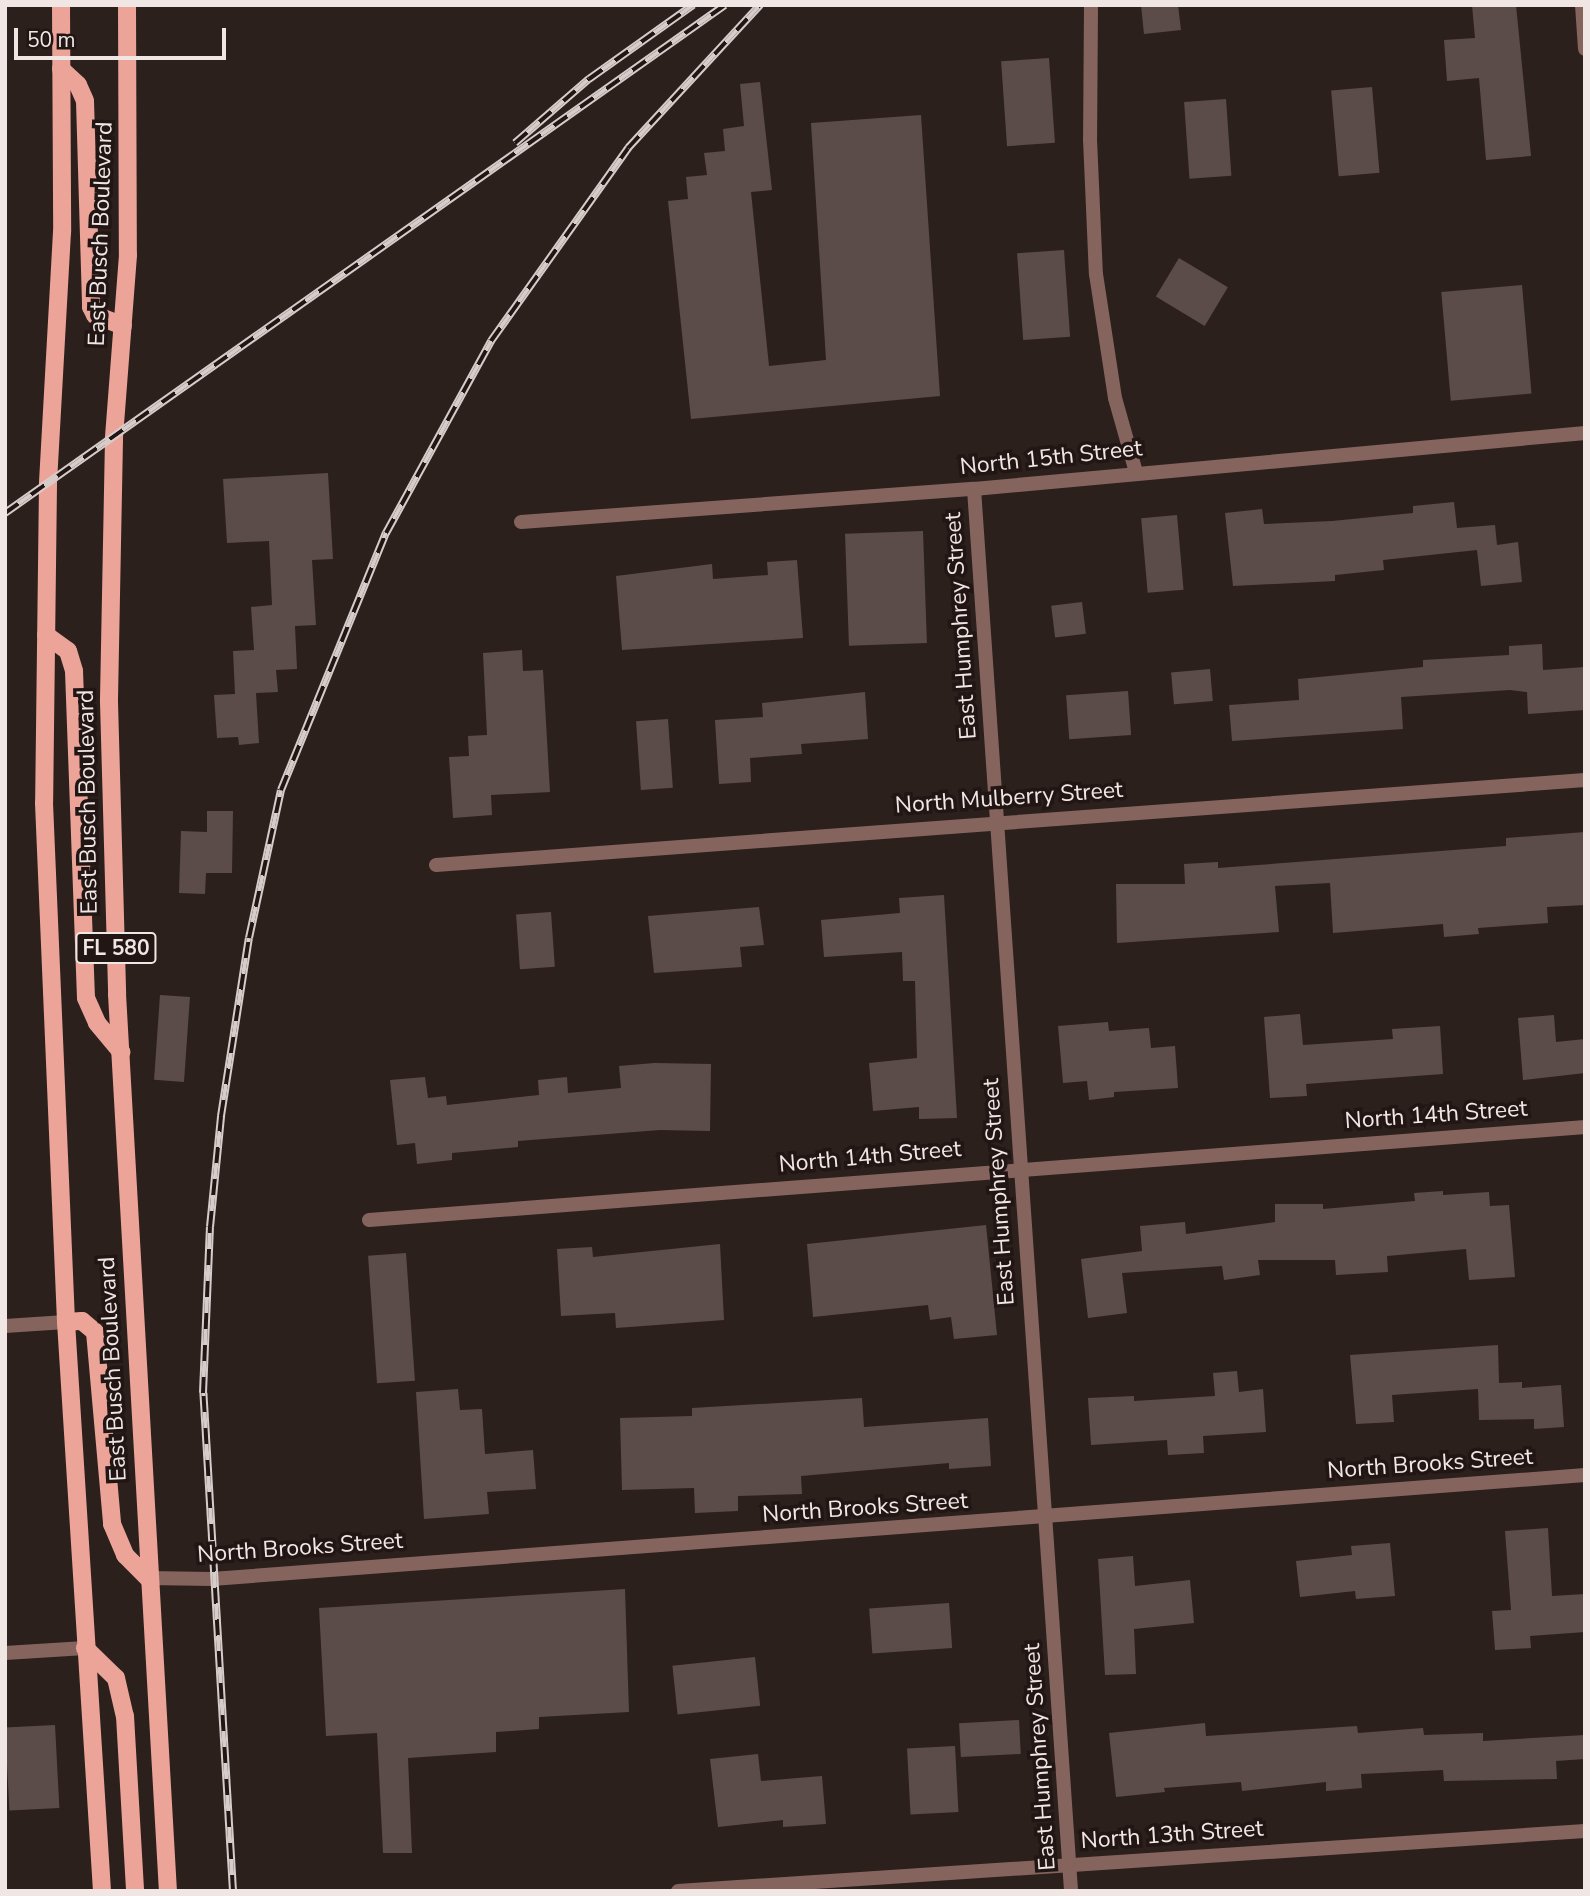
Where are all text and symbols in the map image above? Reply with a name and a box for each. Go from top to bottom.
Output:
scale bar [18,14,229,58]
text: 50 m [27,26,76,54]
street label: East Busch Boulevard [83,121,119,347]
street label: North 15th Street [959,435,1143,481]
street label: East Humphrey Street [939,512,983,740]
street label: East Busch Boulevard [72,689,104,915]
street label: North Mulberry Street [894,776,1124,820]
road number: FL 580 [74,930,158,965]
street label: East Humphrey Street [977,1078,1021,1306]
street label: North 14th Street [1344,1095,1528,1135]
street label: North 14th Street [778,1135,962,1179]
street label: East Busch Boulevard [93,1256,133,1482]
street label: North Brooks Street [1326,1443,1534,1485]
street label: North Brooks Street [761,1487,969,1529]
street label: North Brooks Street [196,1527,404,1569]
street label: East Humphrey Street [1018,1643,1062,1871]
street label: North 13th Street [1080,1815,1264,1855]

